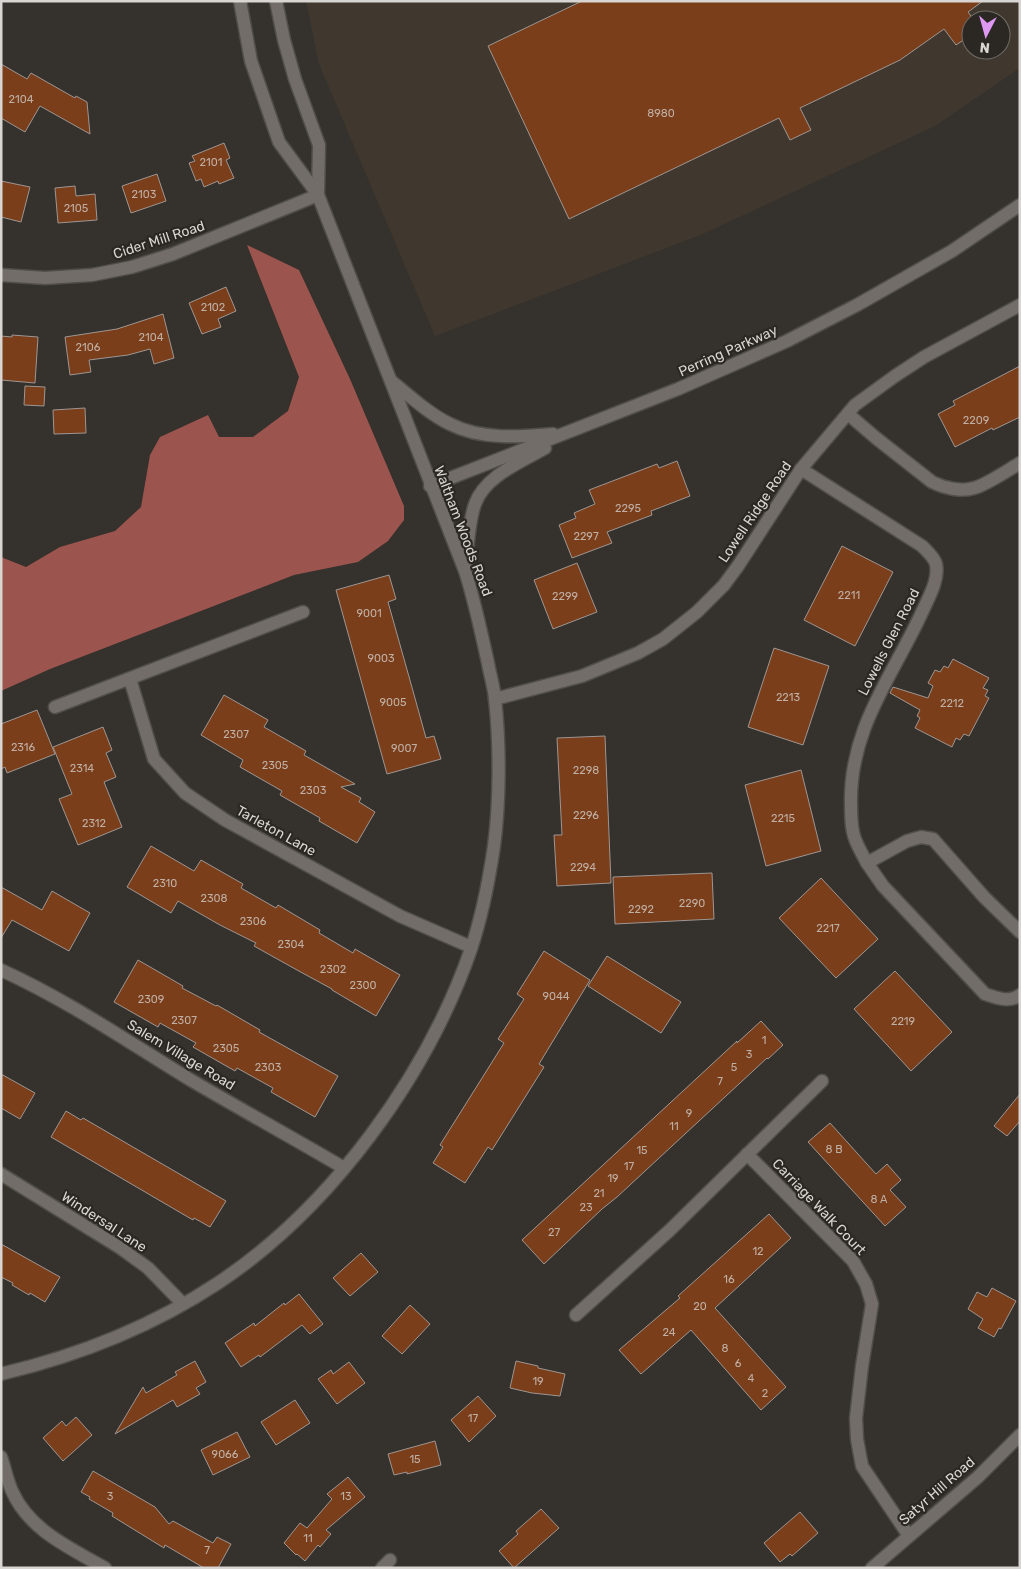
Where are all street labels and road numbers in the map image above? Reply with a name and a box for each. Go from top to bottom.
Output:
street label: Cider Mill Road [111,217,207,263]
street label: Perring Parkway [676,321,780,380]
street label: Lowell Ridge Road [715,458,795,566]
street label: Waltham Woods Road [430,463,496,599]
street label: Lowells Glen Road [855,586,923,698]
street label: Tarleton Lane [233,802,319,860]
street label: Salem Village Road [124,1016,238,1094]
street label: Carriage Walk Court [769,1155,870,1259]
street label: Windersal Lane [58,1188,150,1256]
street label: Satyr Hill Road [896,1453,978,1529]

